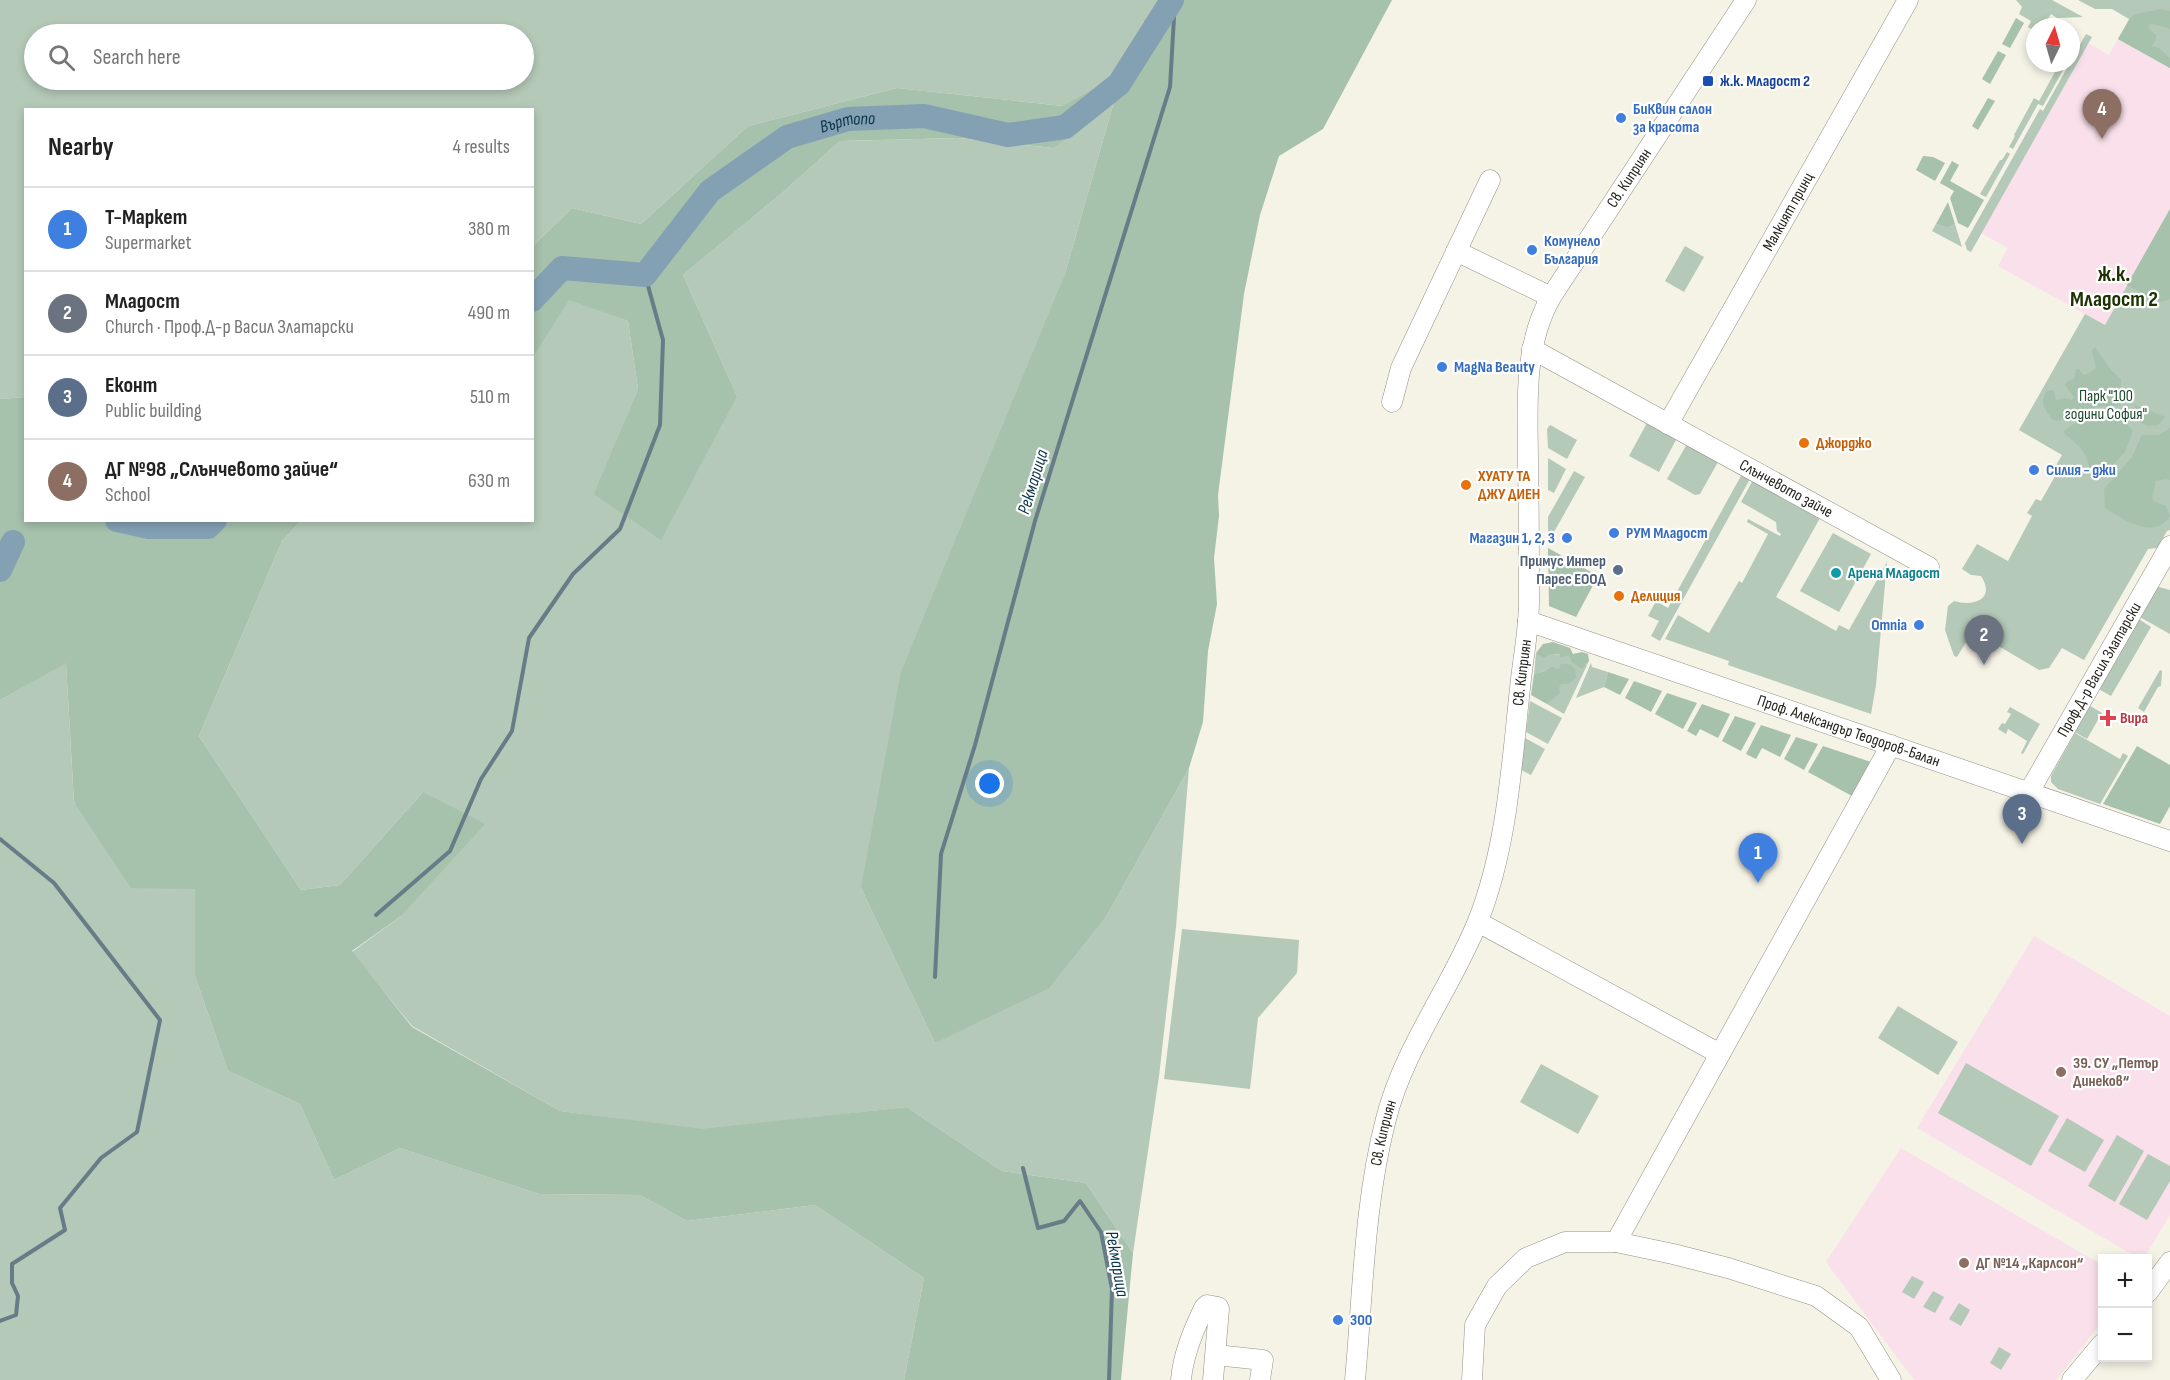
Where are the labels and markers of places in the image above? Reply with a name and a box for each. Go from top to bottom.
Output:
place label: ж.к. Младост 2 [1720,72,1810,91]
marker: ж.к. Младост 2 [1701,74,1715,88]
pin: 4 [2082,90,2122,139]
place label: БиКвин салон за красота [1633,100,1712,137]
marker: БиКвин салон за красота [1614,111,1628,125]
place label: Комунело България [1544,232,1601,269]
marker: Комунело България [1525,243,1539,257]
place label: MagNa Beauty [1454,358,1535,377]
marker: MagNa Beauty [1435,360,1449,374]
place label: Джорджо [1816,434,1872,453]
marker: Джорджо [1797,436,1811,450]
place label: Силия - джи [2046,461,2116,480]
marker: Силия - джи [2027,463,2041,477]
place label: ХУАТУ ТА ДЖУ ДИЕН [1477,467,1540,504]
marker: ХУАТУ ТА ДЖУ ДИЕН [1459,478,1473,492]
place label: РУМ Младост [1626,524,1708,543]
marker: РУМ Младост [1607,526,1621,540]
place label: Магазин 1, 2, 3 [1469,529,1555,548]
marker: Магазин 1, 2, 3 [1560,531,1574,545]
place label: Примус Интер Парес ЕООД [1520,552,1607,589]
marker: Примус Интер Парес ЕООД [1611,563,1625,577]
place label: Арена Младост [1847,564,1940,583]
marker: Арена Младост [1829,566,1843,580]
place label: Делиция [1631,587,1681,606]
marker: Делиция [1612,589,1626,603]
place label: Omnia [1871,616,1907,635]
pin: 2 [1964,616,2004,665]
marker: Omnia [1912,618,1926,632]
place label: Вира [2120,709,2148,728]
marker: Вира [2101,711,2115,725]
pin: 3 [2002,794,2042,844]
pin: 1 [1738,834,1778,883]
place label: 39. СУ „Петър Динеков“ [2073,1054,2159,1091]
marker: 39. СУ „Петър Динеков“ [2054,1065,2068,1079]
place label: ДГ №14 „Карлсон“ [1976,1254,2084,1273]
marker: ДГ №14 „Карлсон“ [1957,1256,1971,1270]
place label: 300 [1350,1311,1372,1330]
marker: 300 [1331,1313,1345,1327]

